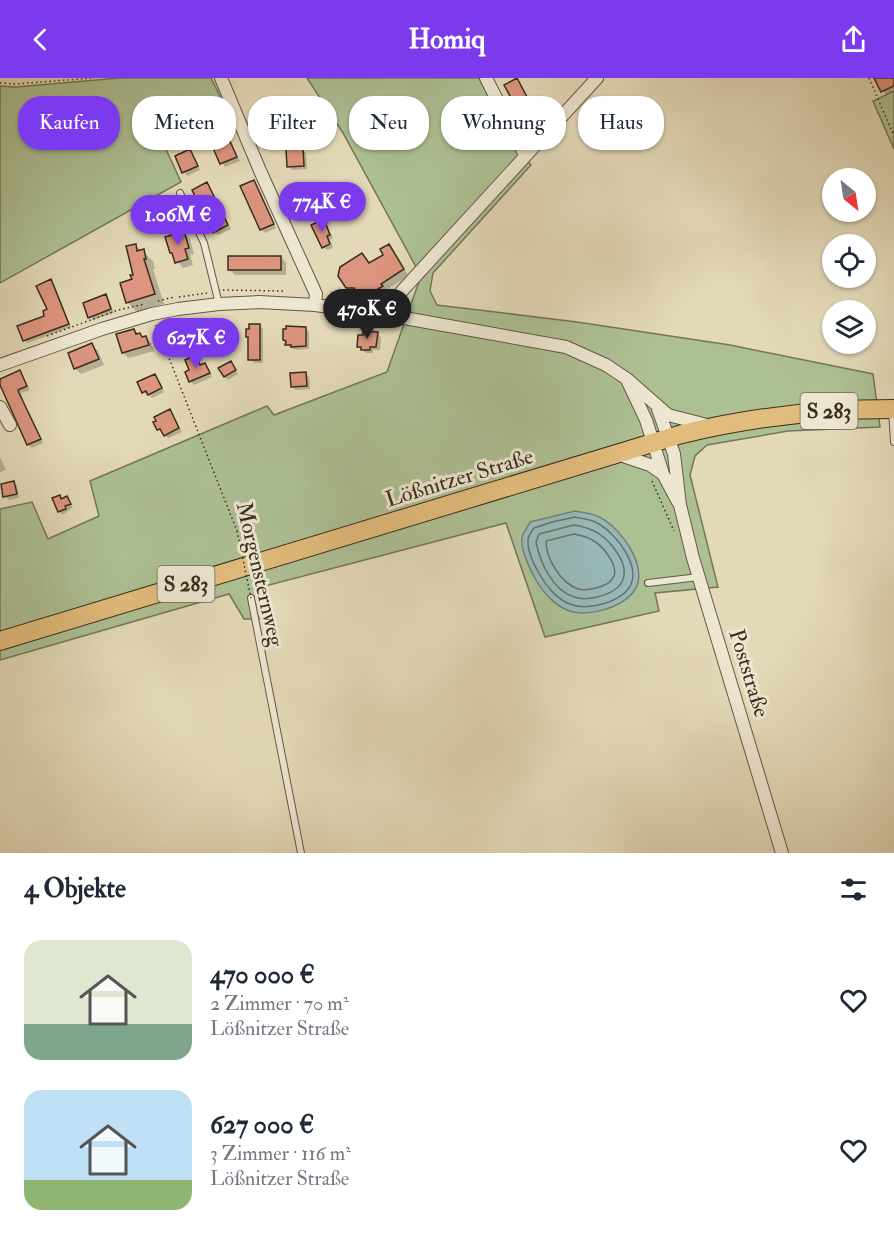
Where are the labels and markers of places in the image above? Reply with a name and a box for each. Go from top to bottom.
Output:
pin: 774K € [273,182,371,233]
pin: 1.06M € [123,195,233,246]
pin: 470K € [318,289,416,340]
pin: 627K € [147,318,245,369]

